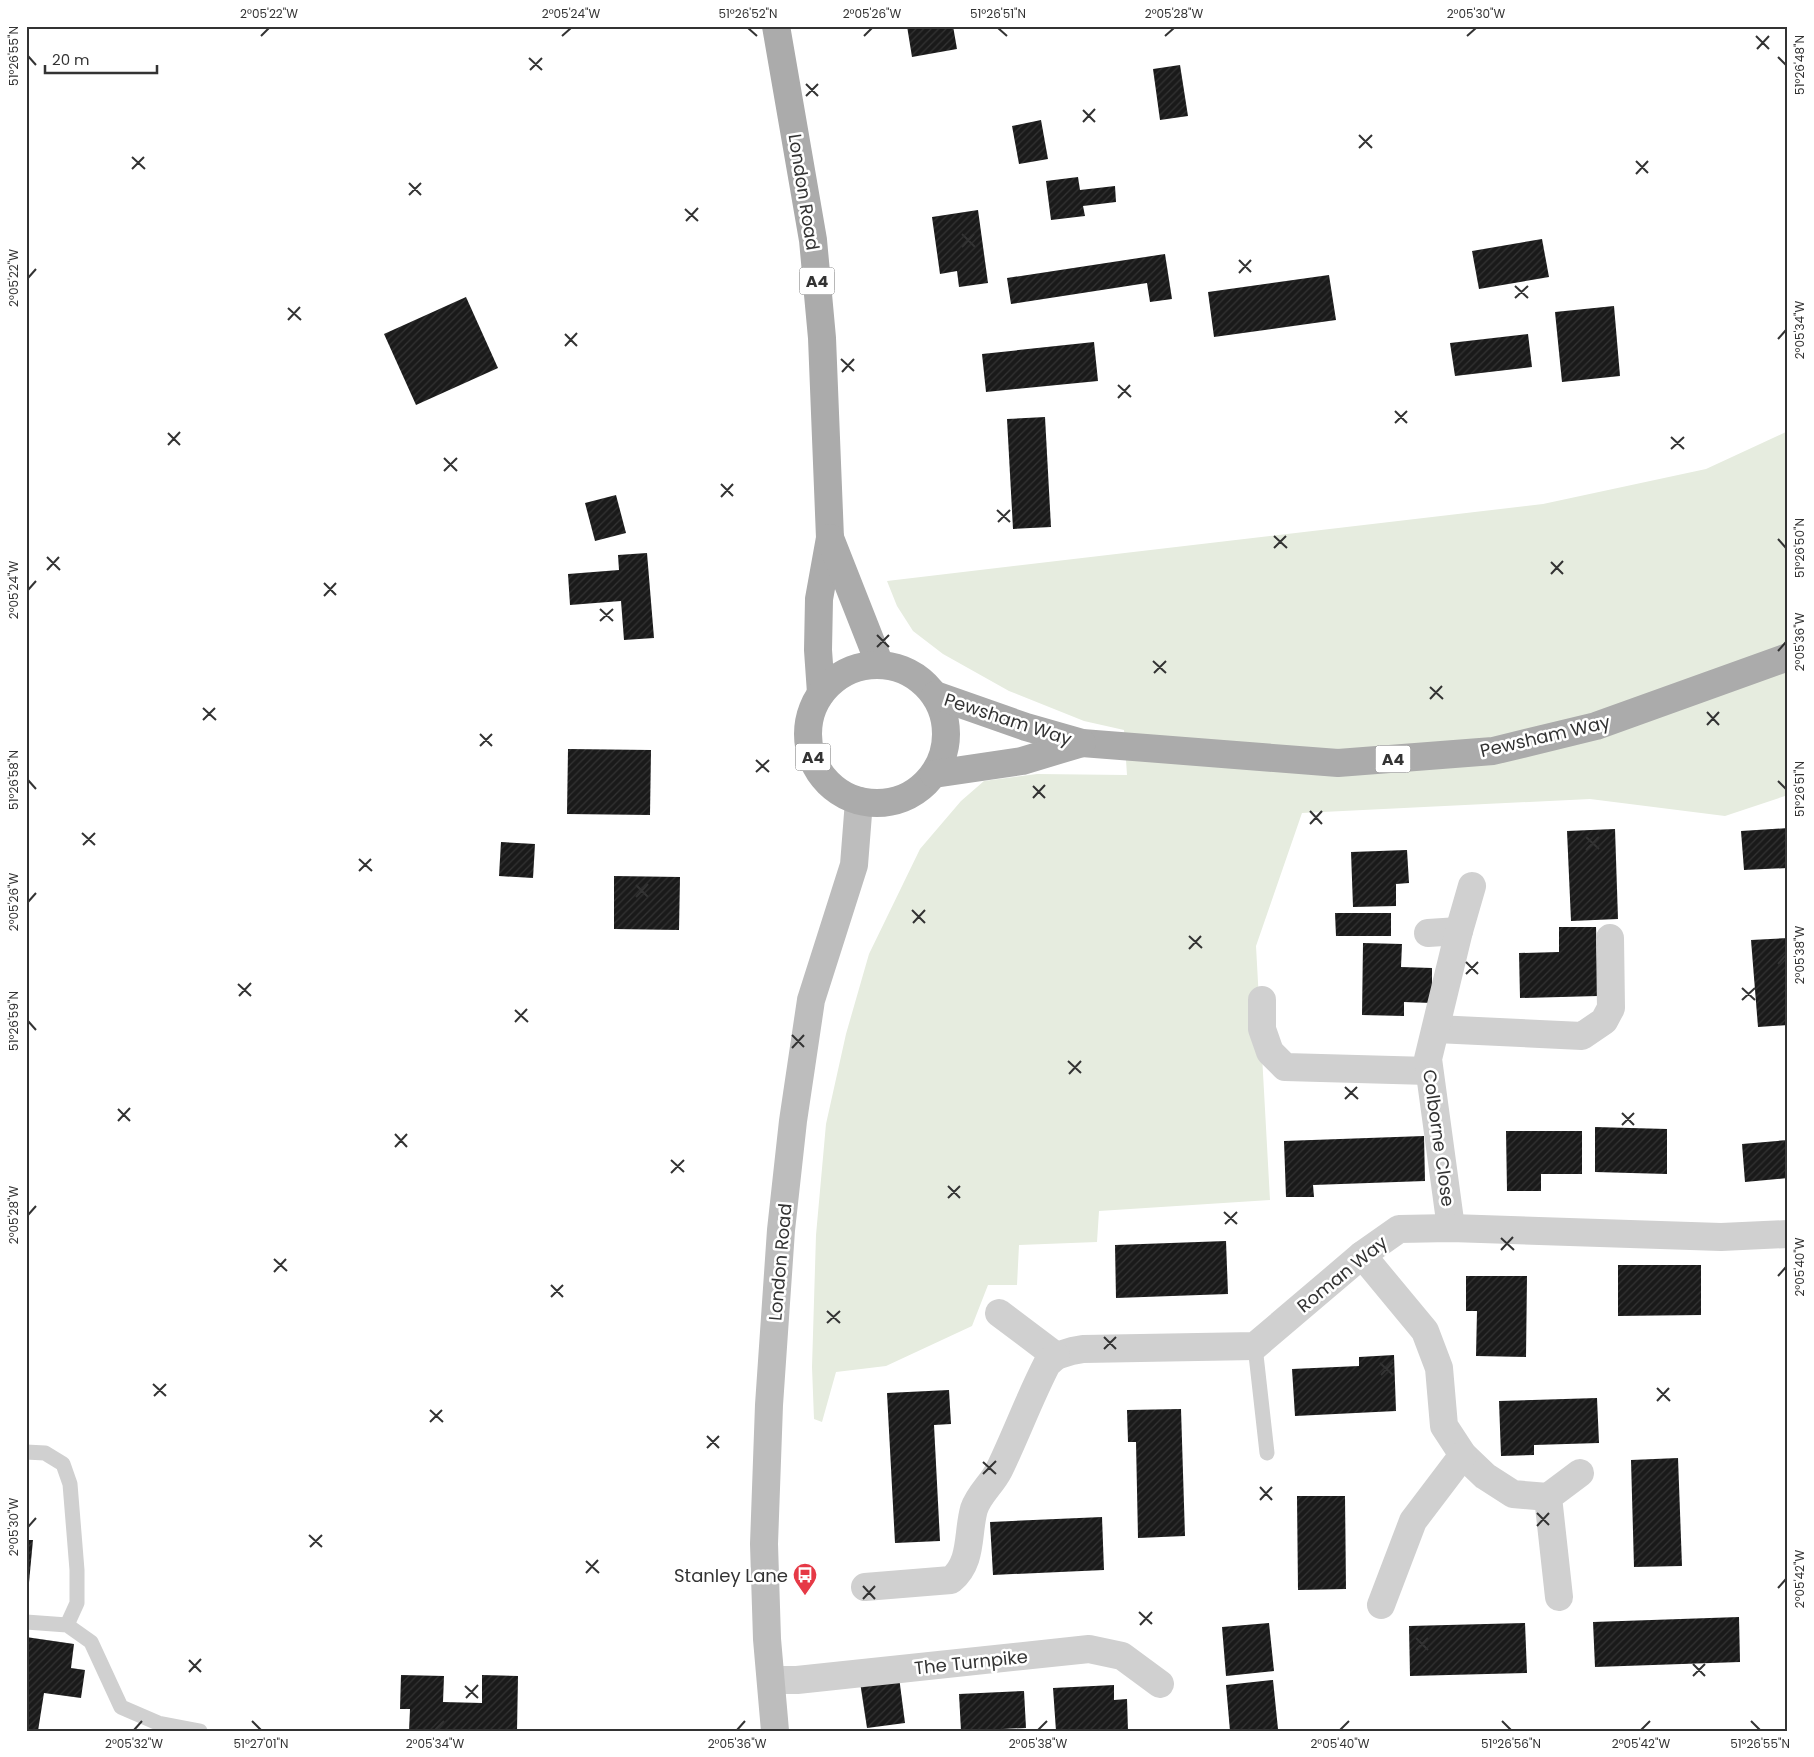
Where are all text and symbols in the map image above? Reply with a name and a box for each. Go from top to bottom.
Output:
text: 2°05'22"W [240,5,298,22]
text: 2°05'24"W [542,5,601,22]
text: 51°26'52"N [718,5,778,22]
text: 2°05'26"W [843,5,902,22]
text: 51°26'51"N [970,5,1026,22]
text: 2°05'28"W [1145,5,1204,22]
text: 2°05'30"W [1447,5,1506,22]
text: 51°26'55"N [5,26,22,86]
text: 51°26'48"N [1791,35,1808,95]
scale bar [45,42,158,74]
text: 20 m [52,49,90,70]
street label: London Road [782,132,826,252]
text: 2°05'22"W [5,249,22,307]
road number: A4 [800,268,834,294]
text: 2°05'34"W [1791,300,1808,359]
text: 51°26'50"N [1791,518,1808,578]
text: 2°05'24"W [5,560,22,619]
text: 2°05'36"W [1791,612,1808,671]
street label: Pewsham Way [941,687,1075,751]
street label: Pewsham Way [1478,709,1612,763]
road number: A4 [796,744,830,770]
road number: A4 [1376,746,1410,772]
text: 51°26'58"N [5,750,22,810]
text: 51°26'51"N [1791,761,1808,817]
text: 2°05'26"W [5,872,22,931]
text: 2°05'38"W [1791,925,1808,984]
text: 51°26'59"N [5,991,22,1051]
street label: Colborne Close [1417,1068,1461,1208]
text: 2°05'28"W [5,1185,22,1244]
street label: London Road [762,1202,798,1322]
street label: Roman Way [1292,1230,1392,1318]
text: 2°05'40"W [1791,1237,1808,1297]
text: 2°05'30"W [5,1497,22,1556]
text: 2°05'42"W [1791,1549,1808,1608]
bus stop icon: Stanley Lane [792,1562,818,1596]
place label: Stanley Lane [674,1563,788,1588]
street label: The Turnpike [913,1644,1029,1680]
text: 2°05'32"W [105,1735,163,1752]
text: 51°27'01"N [234,1735,288,1752]
text: 2°05'34"W [406,1735,465,1752]
text: 2°05'36"W [708,1735,767,1752]
text: 2°05'38"W [1009,1735,1068,1752]
text: 2°05'40"W [1310,1735,1370,1752]
text: 51°26'56"N [1481,1735,1541,1752]
text: 2°05'42"W [1612,1735,1671,1752]
text: 51°26'55"N [1730,1735,1790,1752]

